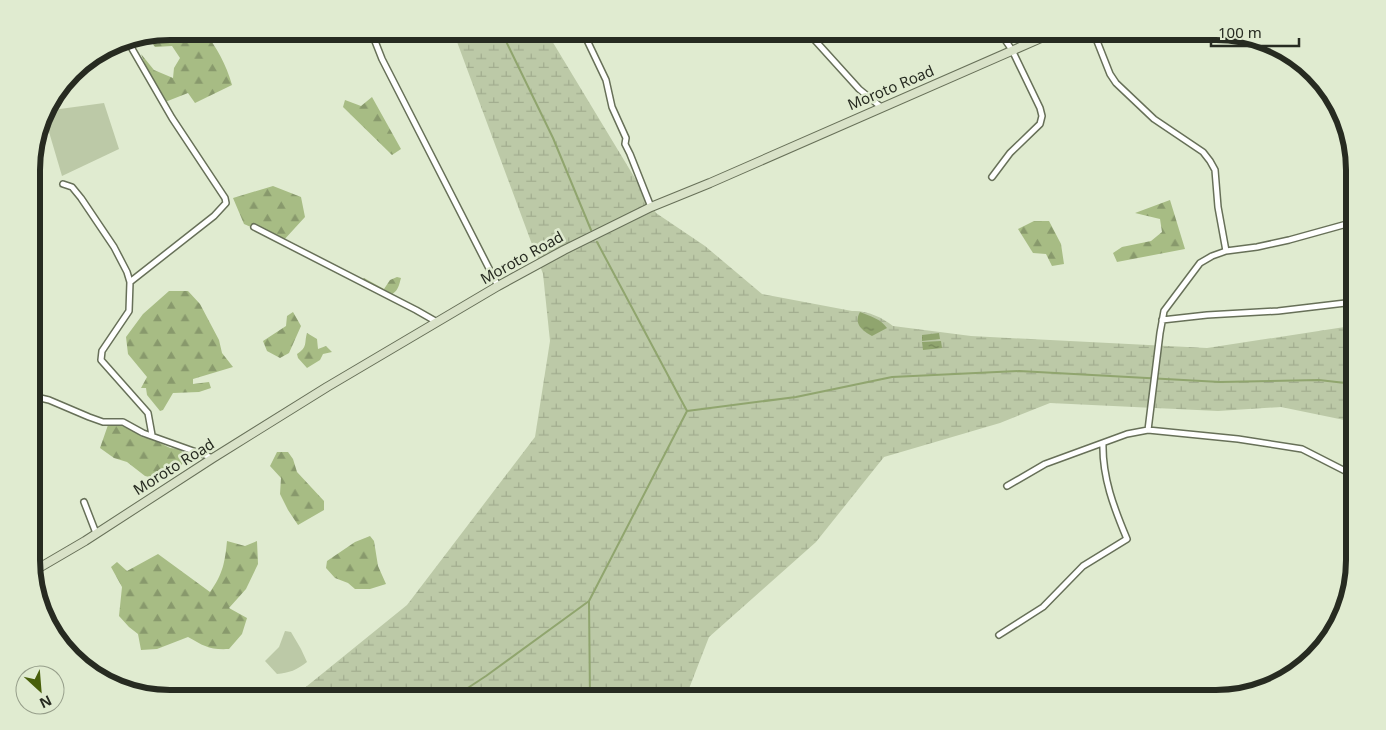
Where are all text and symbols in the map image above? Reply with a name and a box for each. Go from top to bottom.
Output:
scale bar [1211,15,1298,47]
text: 100 m [1218,22,1262,42]
street label: Moroto Road [844,60,937,114]
street label: Moroto Road [476,226,567,288]
street label: Moroto Road [129,433,218,499]
north arrow [15,665,65,715]
text: N [37,691,55,713]

